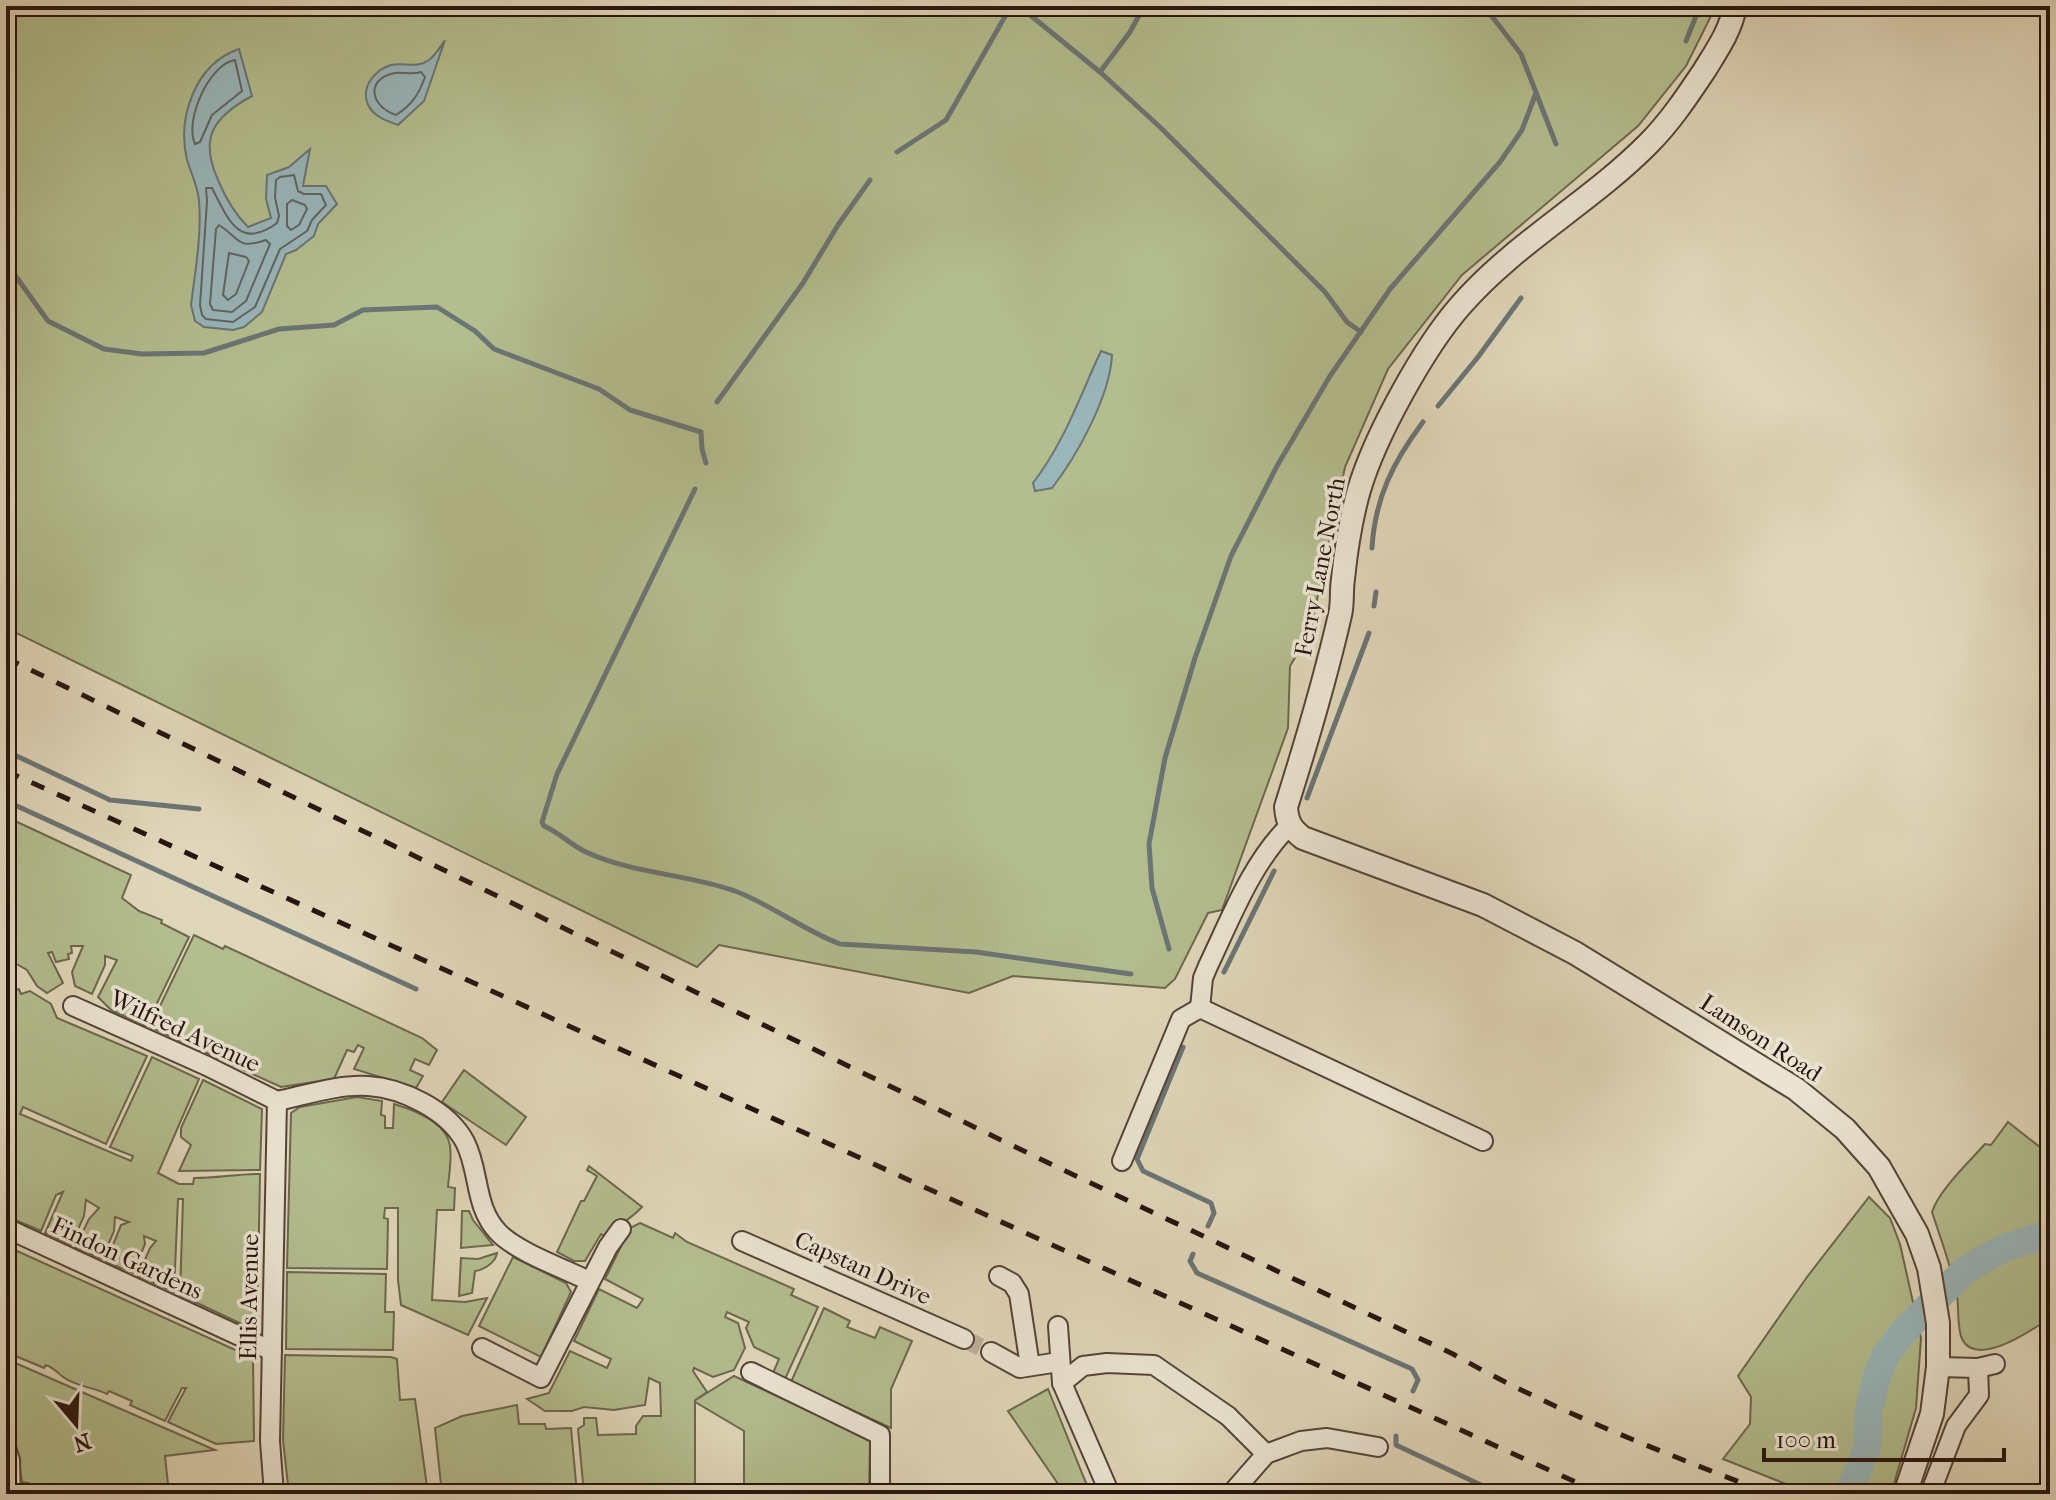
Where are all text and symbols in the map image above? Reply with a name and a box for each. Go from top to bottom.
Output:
street label: Ferry Lane North [1289,475,1351,659]
street label: Wilfred Avenue [104,984,265,1078]
street label: Lamson Road [1695,988,1828,1088]
street label: Findon Gardens [47,1211,207,1305]
street label: Capstan Drive [790,1225,936,1311]
street label: Ellis Avenue [234,1233,264,1360]
north arrow [36,1384,116,1464]
scale bar [1764,1412,2004,1462]
text: 100 m [1776,1426,1836,1454]
text: N [70,1427,94,1457]

